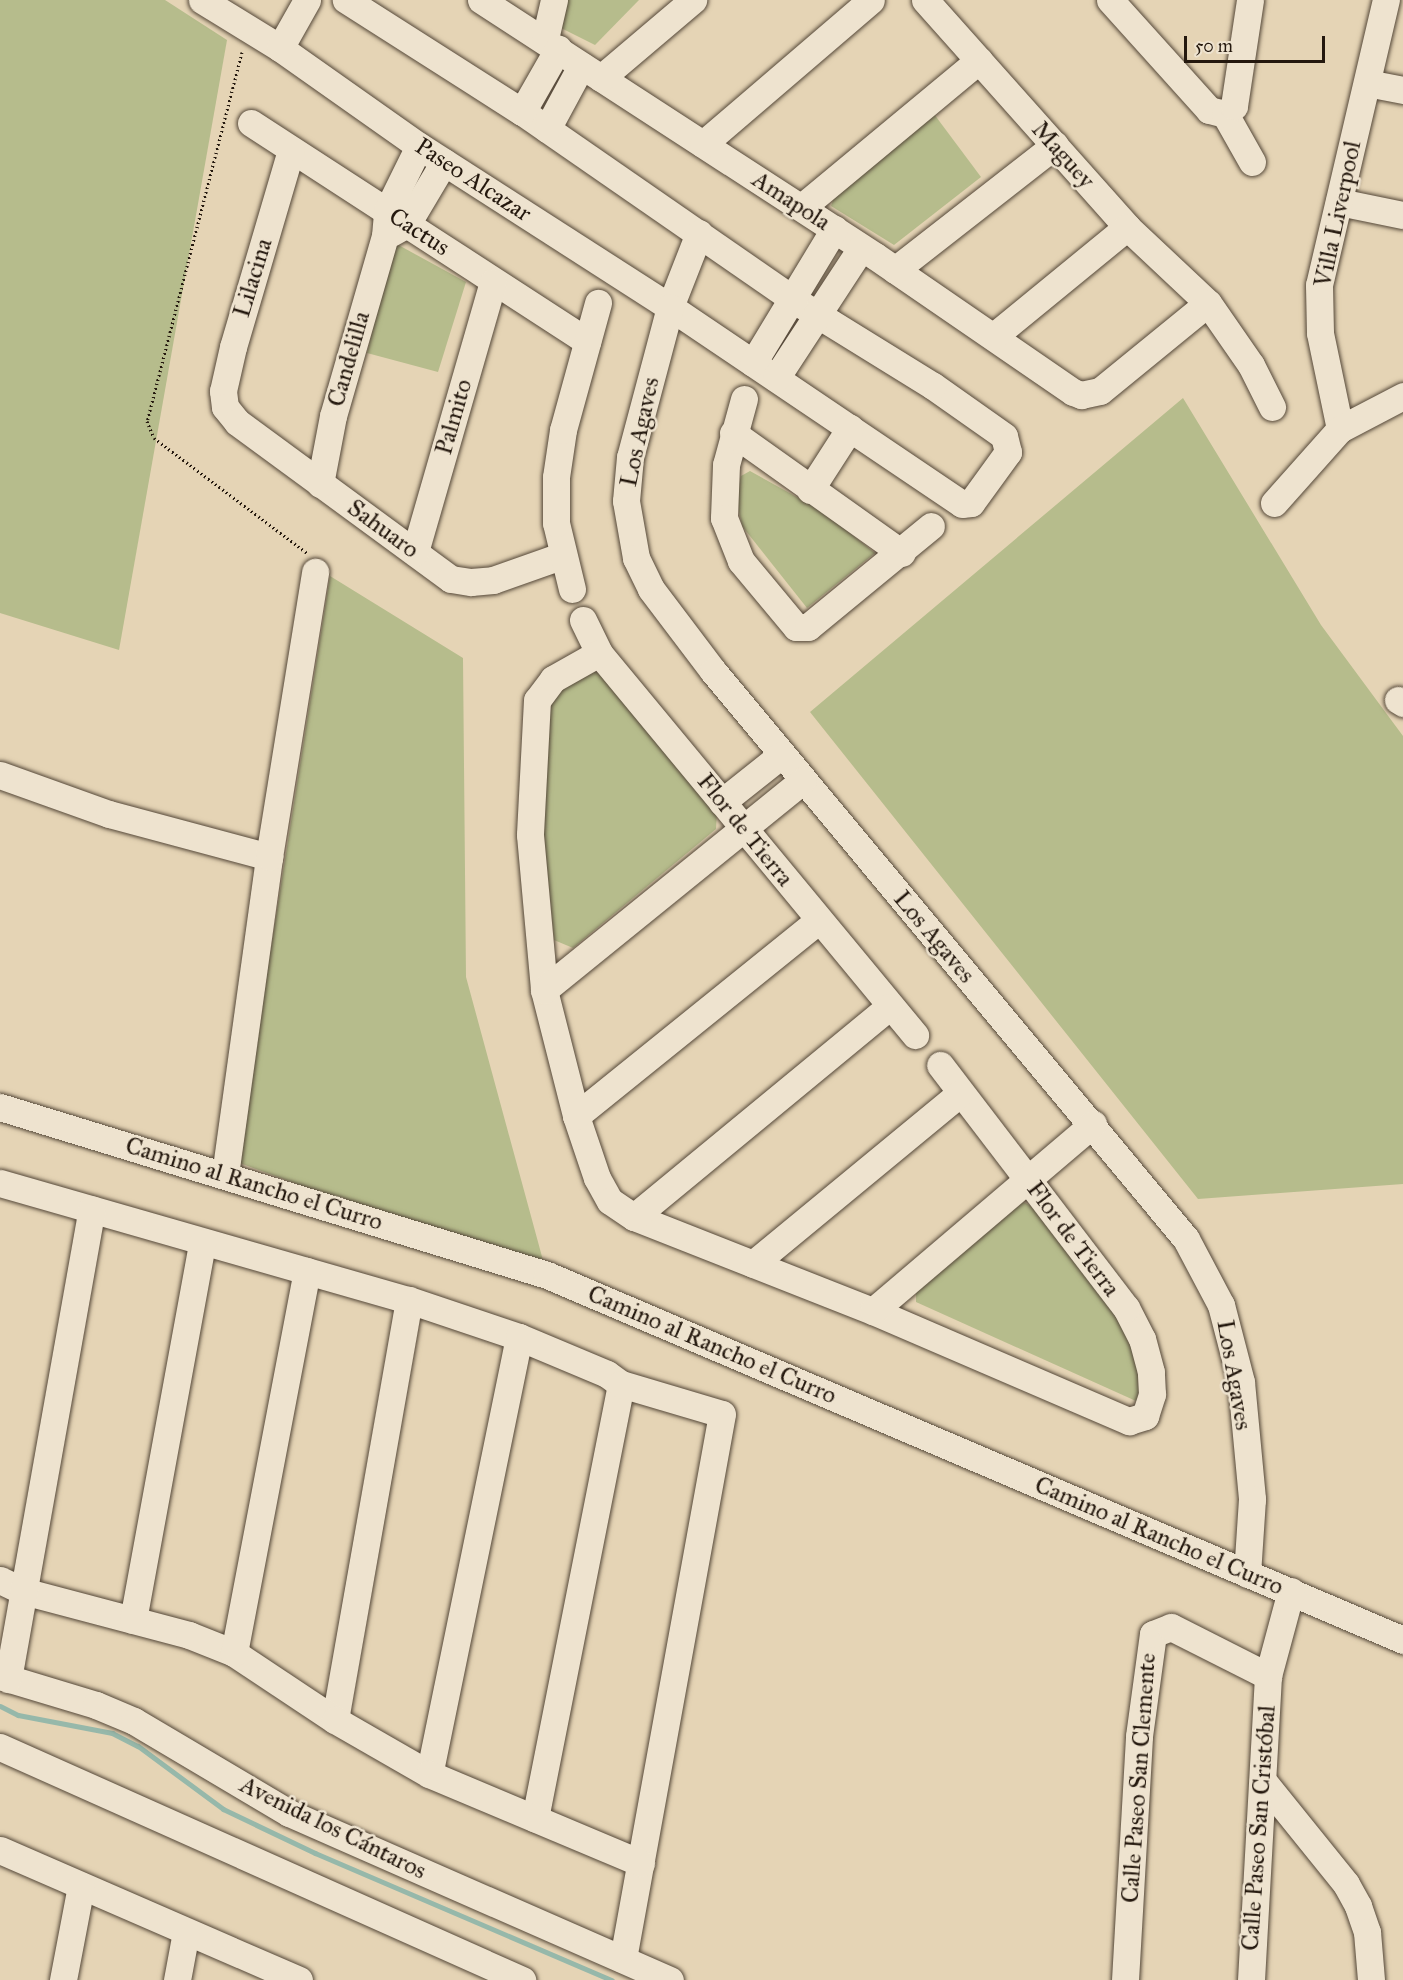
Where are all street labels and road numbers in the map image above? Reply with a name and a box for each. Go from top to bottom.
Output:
street label: Maguey [1025,116,1101,194]
street label: Paseo Alcazar [410,132,536,228]
street label: Villa Liverpool [1308,138,1368,290]
street label: Amapola [747,165,835,237]
street label: Cactus [383,202,455,262]
street label: Lilacina [227,235,279,321]
street label: Candelilla [322,308,376,410]
street label: Los Agaves [614,375,666,489]
street label: Palmito [429,376,479,458]
street label: Sahuaro [342,493,424,565]
street label: Flor de Tierra [691,768,799,892]
street label: Los Agaves [887,885,981,989]
street label: Camino al Rancho el Curro [122,1131,386,1237]
street label: Flor de Tierra [1020,1176,1126,1302]
street label: Camino al Rancho el Curro [583,1280,841,1410]
street label: Los Agaves [1210,1318,1258,1432]
street label: Camino al Rancho el Curro [1030,1471,1288,1601]
street label: Calle Paseo San Clemente [1116,1652,1162,1904]
street label: Calle Paseo San Cristóbal [1236,1704,1282,1952]
street label: Avenida los Cántaros [235,1770,431,1886]

